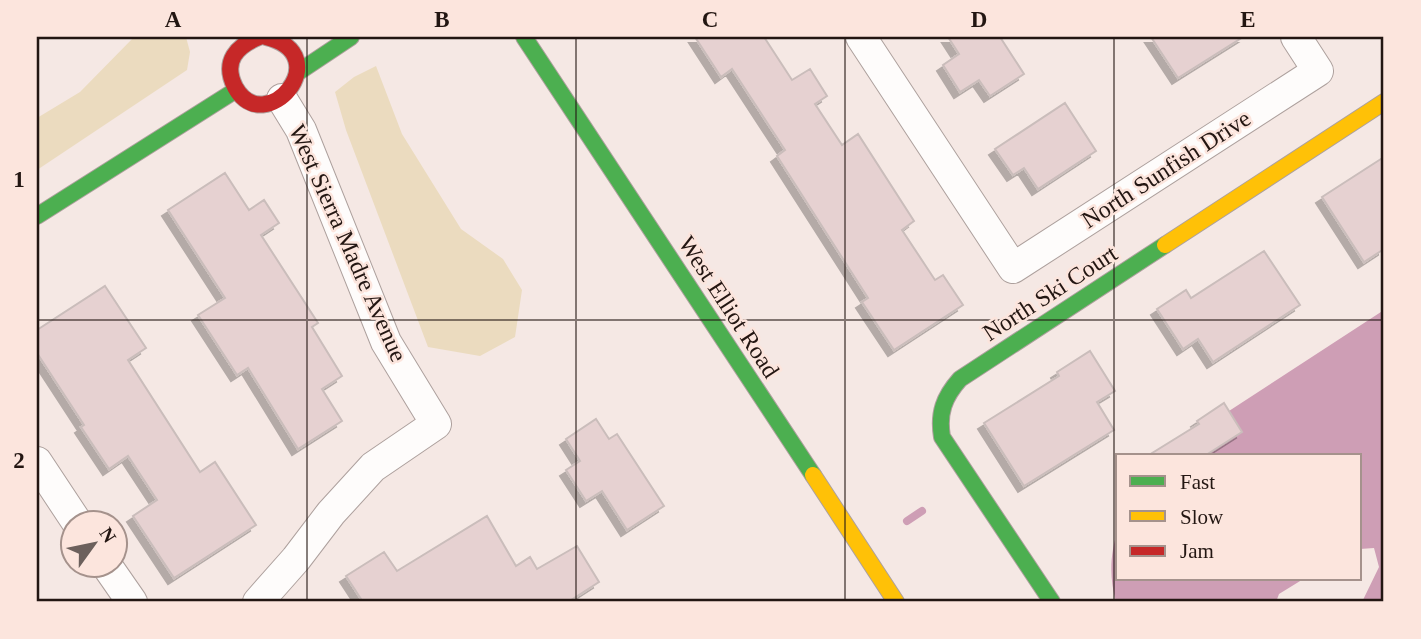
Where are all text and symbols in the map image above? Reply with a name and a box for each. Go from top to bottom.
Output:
text: A [165,7,182,32]
text: B [434,7,450,32]
text: C [702,7,718,32]
text: D [971,7,987,32]
text: E [1240,7,1256,32]
street label: North Sunfish Drive [1077,105,1255,233]
street label: West Sierra Madre Avenue [284,120,412,366]
text: 1 [13,167,25,192]
street label: West Elliot Road [674,231,784,383]
street label: North Ski Court [978,240,1122,346]
text: 2 [13,448,25,473]
legend [1116,454,1362,580]
text: Fast [1180,470,1215,494]
text: Slow [1180,505,1224,529]
north arrow [60,510,130,580]
text: N [95,524,121,547]
text: Jam [1180,539,1214,563]

